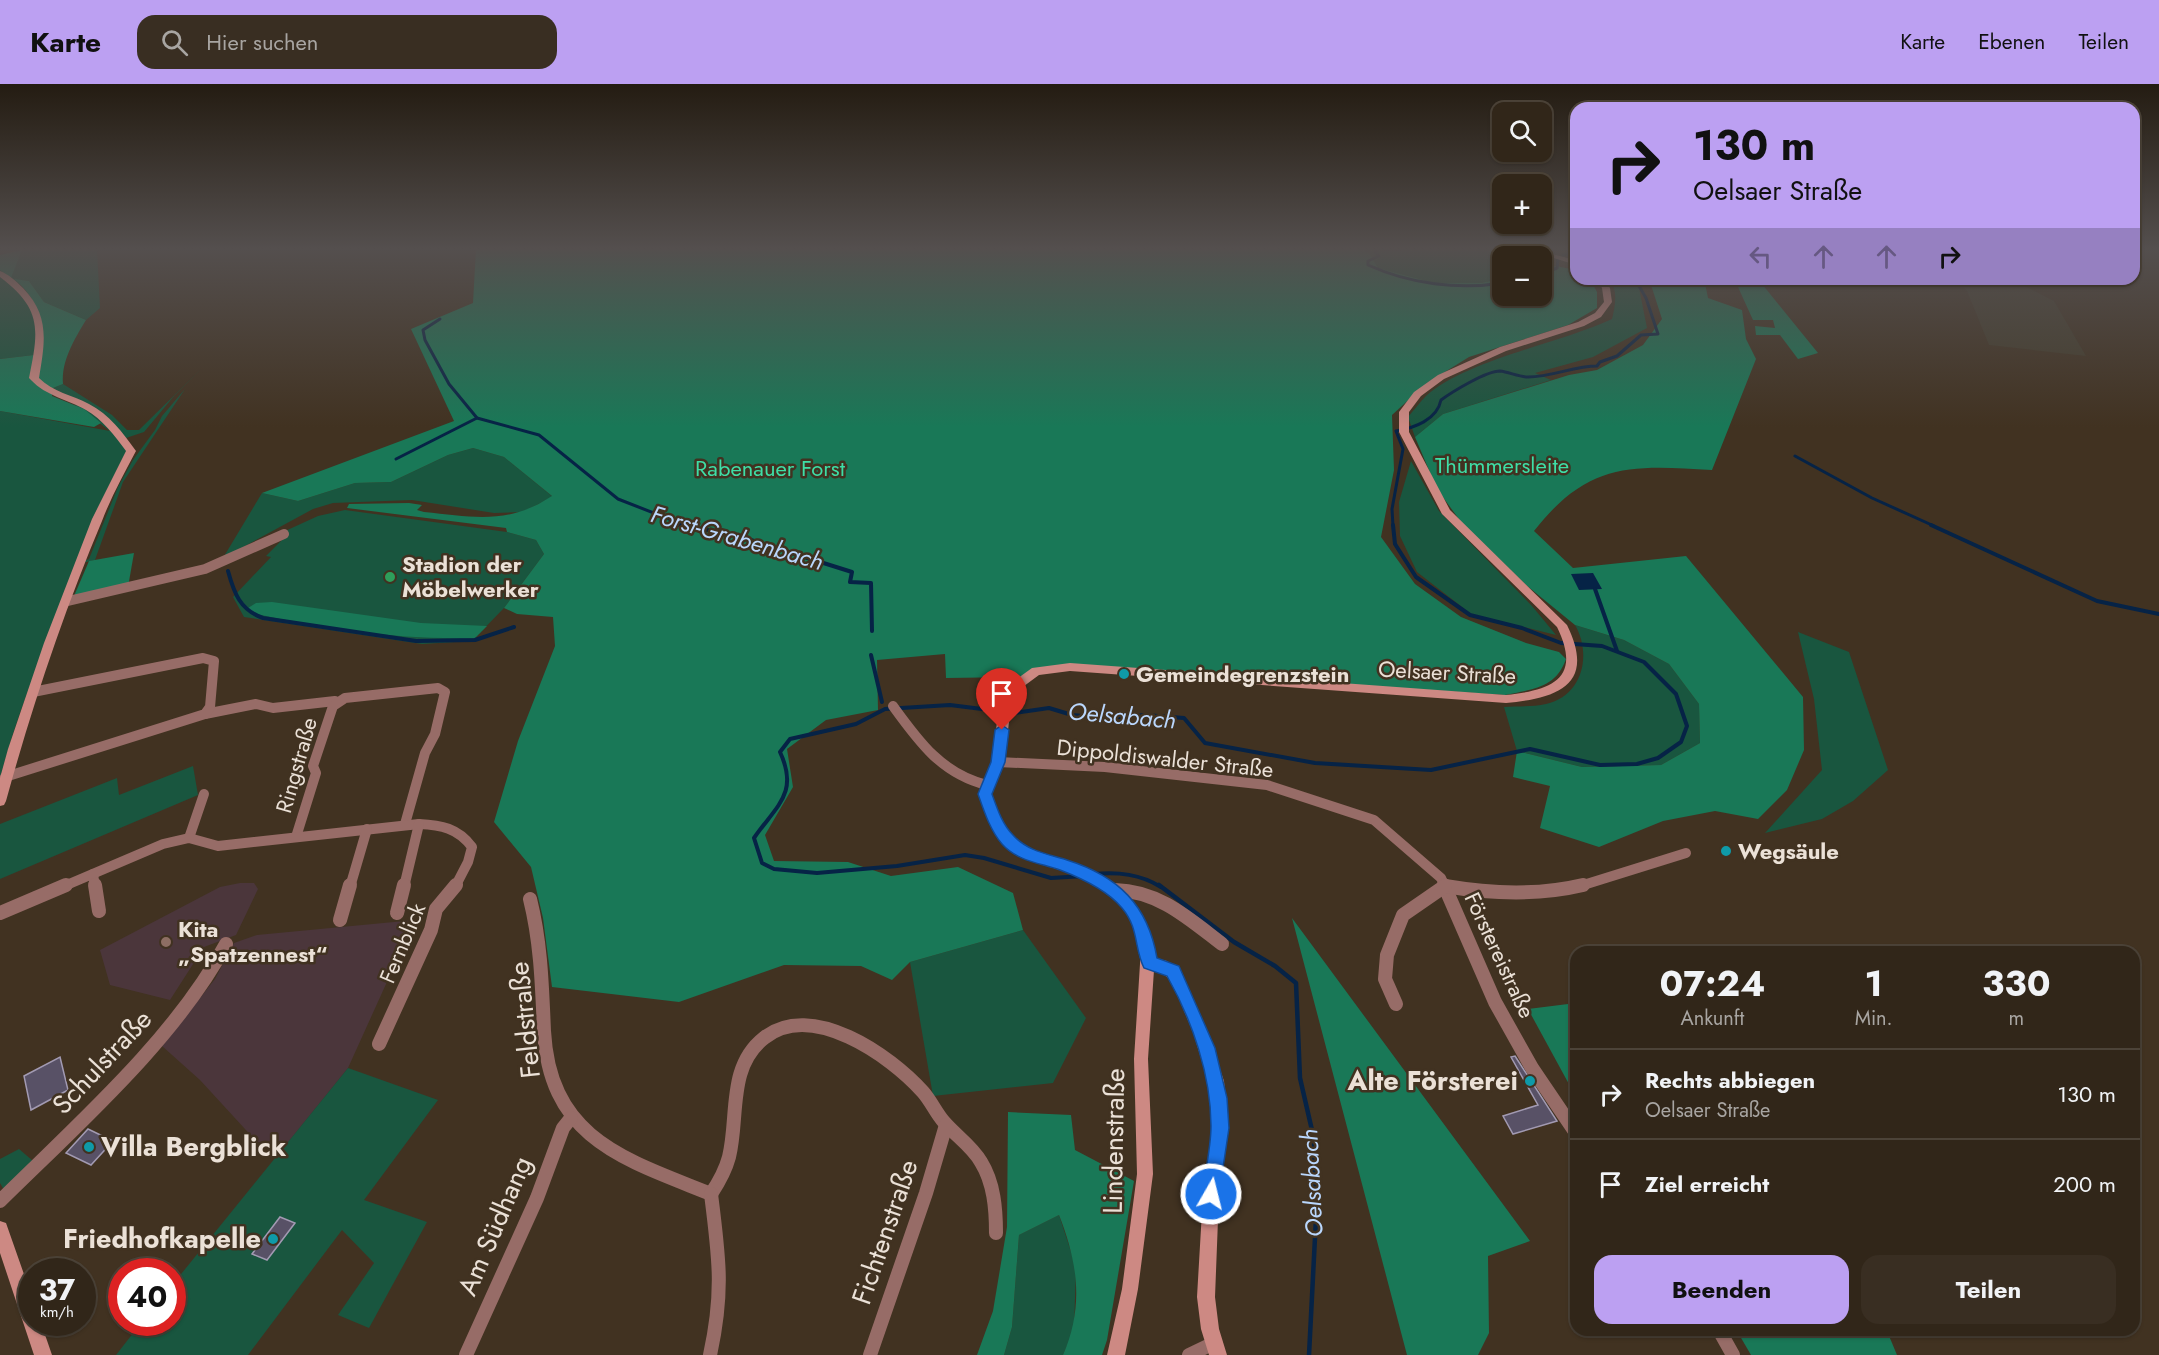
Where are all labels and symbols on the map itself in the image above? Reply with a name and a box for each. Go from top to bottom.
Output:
park label: Thümmersleite [1435,449,1569,481]
park label: Rabenauer Forst [695,452,846,484]
water label: Forst-Grabenbach [647,496,828,579]
place label: Stadion der Möbelwerker [402,548,539,605]
marker: Stadion der Möbelwerker [383,570,397,584]
street label: Oelsaer Straße [1377,652,1517,692]
place label: Gemeindegrenzstein [1136,658,1349,690]
marker: Gemeindegrenzstein [1117,667,1131,681]
pin [976,668,1027,730]
water label: Oelsabach [1067,693,1178,738]
street label: Ringstraße [267,713,325,817]
street label: Dippoldiswalder Straße [1055,731,1275,785]
place label: Wegsäule [1738,835,1839,867]
marker: Wegsäule [1719,844,1733,858]
street label: Förstereistraße [1457,887,1543,1023]
street label: Fernblick [371,898,433,988]
place label: Kita „Spatzennest“ [178,913,328,970]
marker: Kita „Spatzennest“ [159,935,173,949]
street label: Feldstraße [499,960,550,1080]
street label: Schulstraße [43,1000,161,1123]
place label: Alte Försterei [1347,1061,1518,1100]
street label: Lindenstraße [1093,1068,1134,1214]
marker: Alte Försterei [1523,1074,1537,1088]
place label: Villa Bergblick [100,1127,287,1166]
water label: Oelsabach [1291,1128,1332,1238]
marker: Villa Bergblick [82,1140,96,1154]
street label: Am Südhang [448,1150,541,1302]
street label: Fichtenstraße [842,1154,928,1310]
position arrow [1179,1162,1243,1226]
place label: Friedhofkapelle [63,1219,261,1258]
marker: Friedhofkapelle [266,1232,280,1246]
speed limit sign: 40 [108,1258,186,1336]

